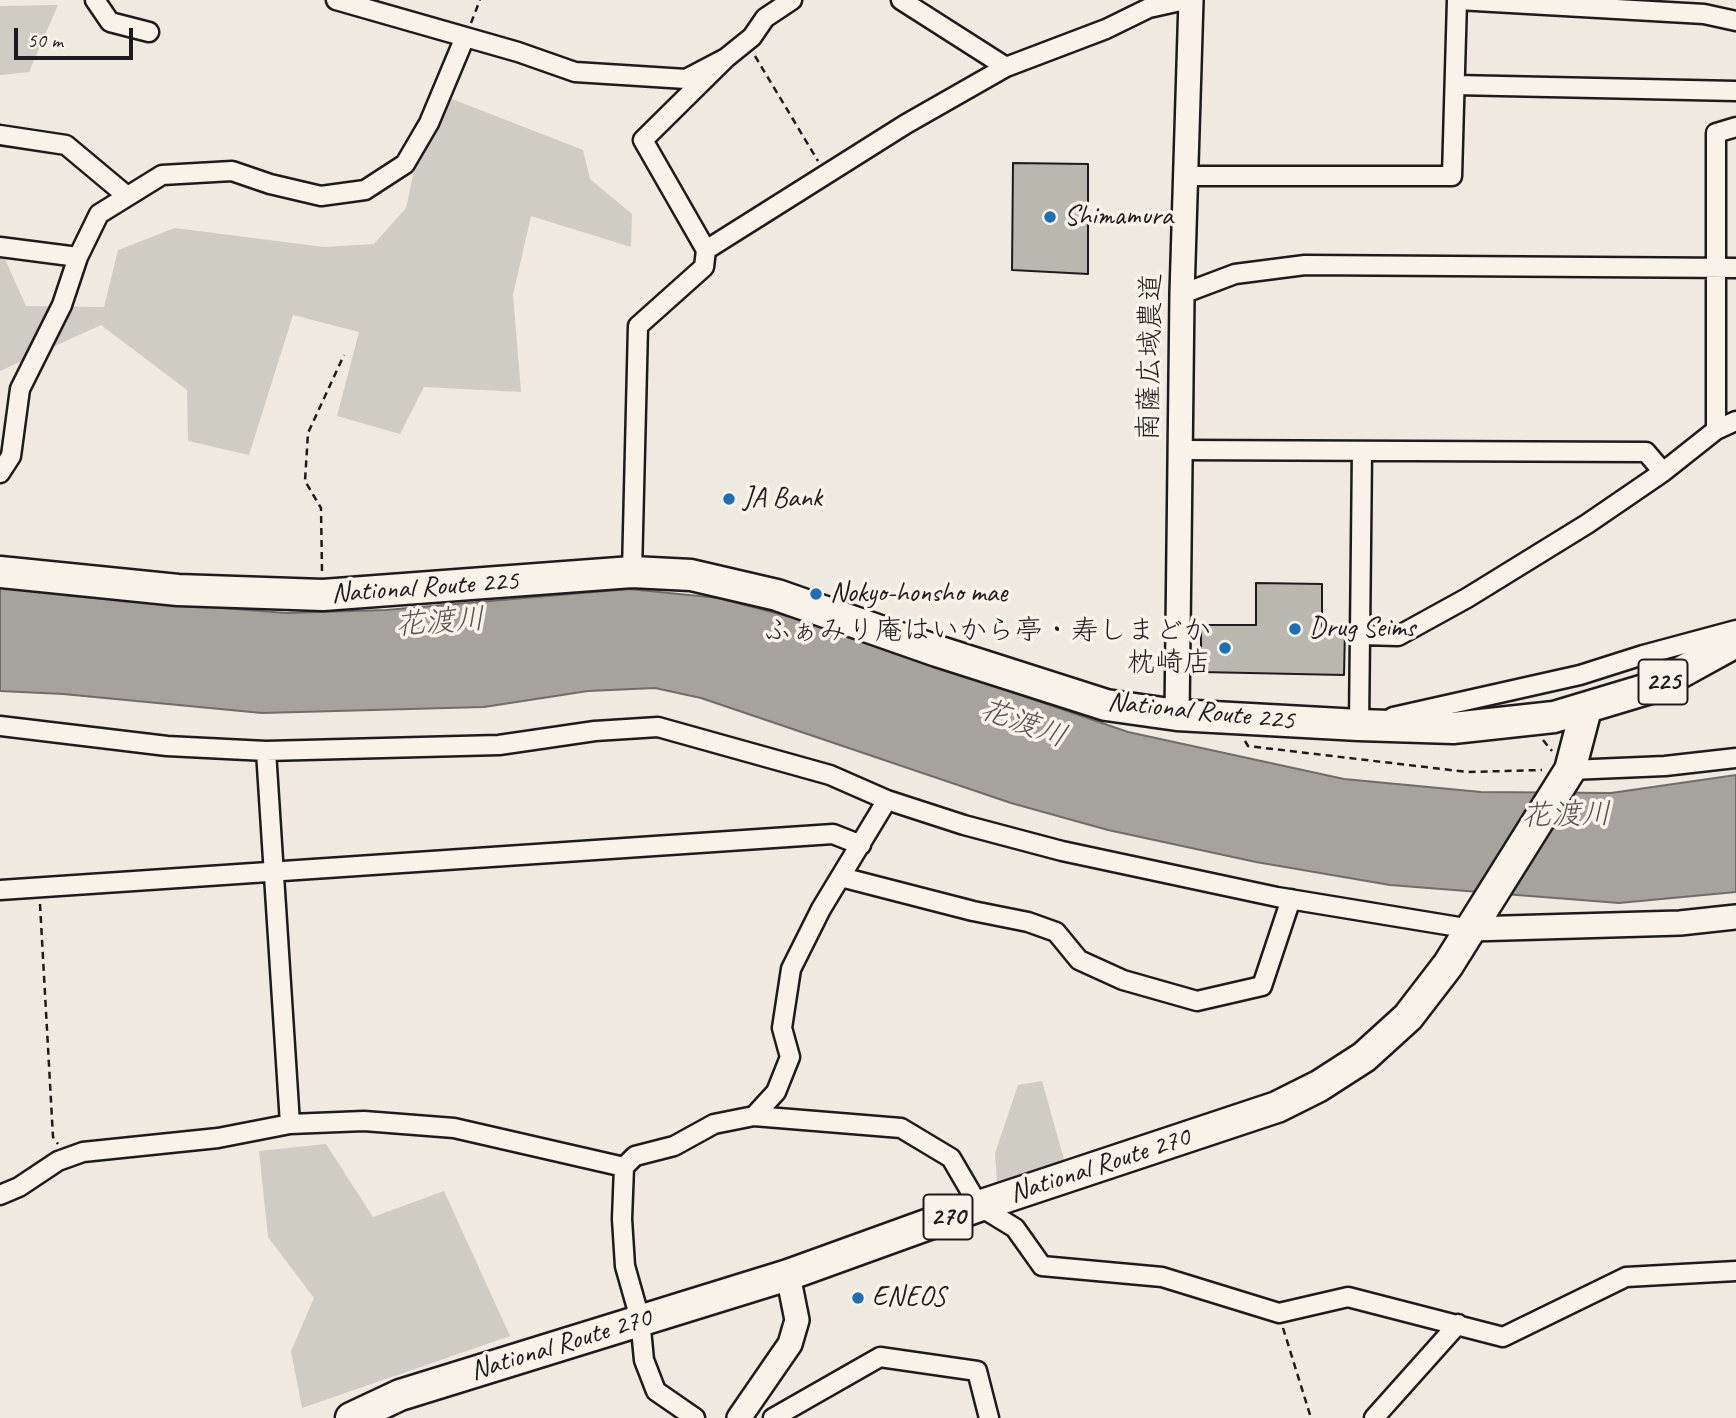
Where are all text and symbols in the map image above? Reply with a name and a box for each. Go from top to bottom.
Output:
scale bar [18,14,136,58]
text: 50 m [27,27,63,53]
place label: Shimamura [1064,200,1173,234]
marker: Shimamura [1042,209,1058,225]
street label: 南薩広域農道 [1133,273,1169,441]
place label: JA Bank [743,482,822,516]
marker: JA Bank [721,491,737,507]
street label: National Route 225 [330,565,520,611]
place label: Nokyo-honsho mae [830,577,1007,611]
marker: Nokyo-honsho mae [808,586,824,602]
water label: 花渡川 [394,602,486,644]
place label: Drug Seims [1309,612,1415,646]
place label: ふぁみり庵はいから亭・寿しまどか 枕崎店 [763,615,1211,681]
marker: Drug Seims [1287,621,1303,637]
marker: ふぁみり庵はいから亭・寿しまどか 枕崎店 [1217,640,1233,656]
road number: 225 [1638,660,1688,704]
street label: National Route 225 [1106,685,1296,739]
water label: 花渡川 [975,692,1071,756]
water label: 花渡川 [1521,797,1611,835]
street label: National Route 270 [1006,1121,1194,1211]
road number: 270 [923,1194,972,1240]
place label: ENEOS [872,1281,946,1315]
marker: ENEOS [850,1290,866,1306]
street label: National Route 270 [466,1301,656,1389]

